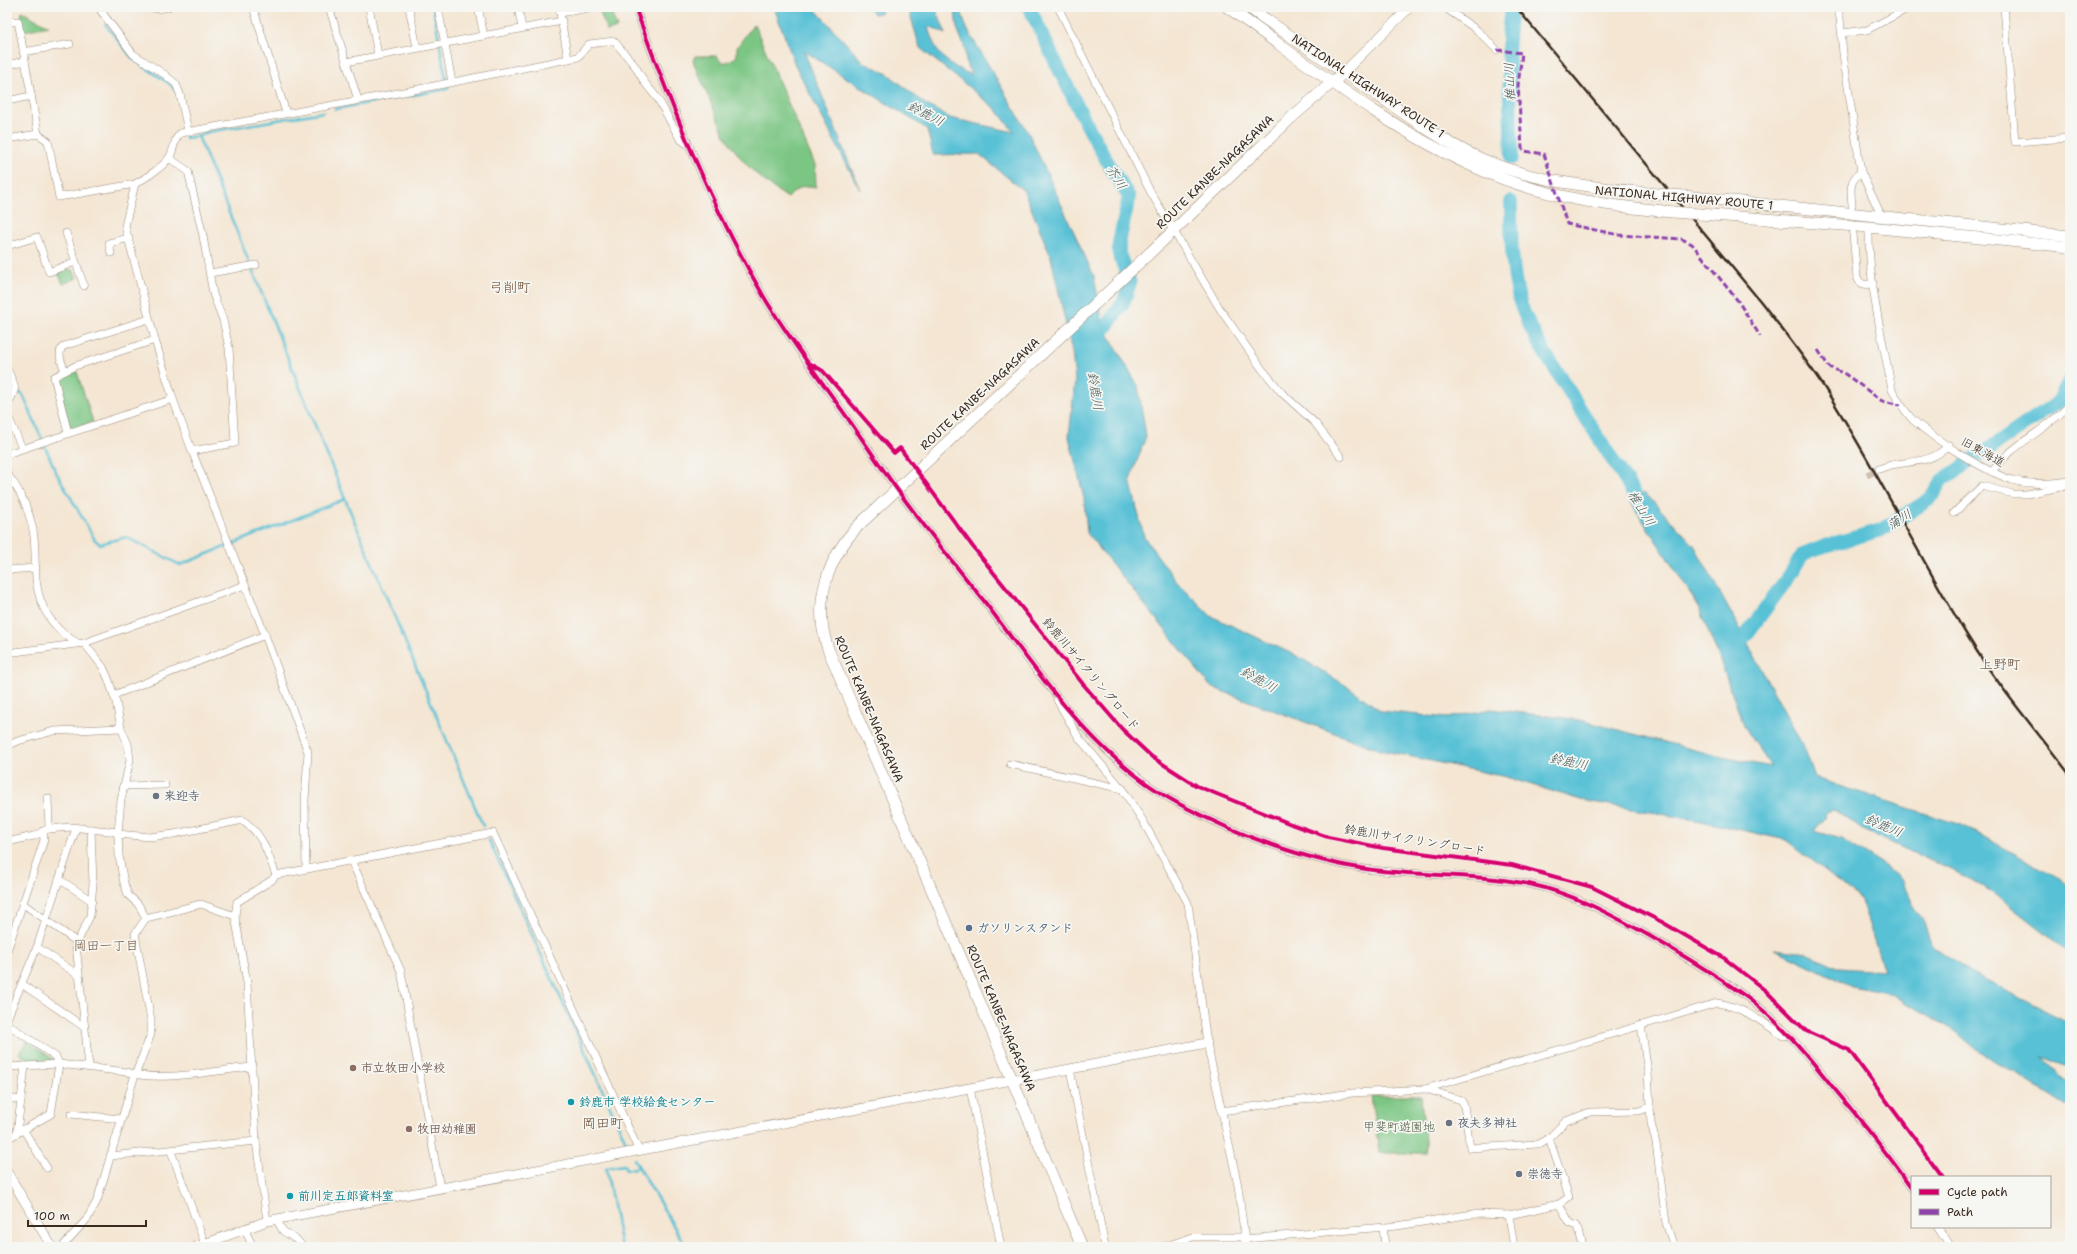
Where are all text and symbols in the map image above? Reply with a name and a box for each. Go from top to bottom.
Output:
street label: NATIONAL HIGHWAY ROUTE 1 [1289,31,1447,141]
water label: 椎山川 [1500,62,1519,102]
water label: 鈴鹿川 [905,97,947,130]
street label: ROUTE KANBE-NAGASAWA [1153,111,1277,233]
water label: 芥川 [1102,162,1131,193]
street label: NATIONAL HIGHWAY ROUTE 1 [1594,182,1774,214]
district label: 弓削町 [489,278,531,296]
street label: ROUTE KANBE-NAGASAWA [917,334,1043,454]
water label: 鈴鹿川 [1084,370,1107,412]
street label: 旧東海道 [1958,433,2008,471]
water label: 椎山川 [1624,487,1659,529]
water label: 蒲川 [1884,505,1915,534]
street label: 鈴鹿川サイクリングロード [1039,614,1143,734]
street label: ROUTE KANBE-NAGASAWA [831,633,907,785]
district label: 上野町 [1979,655,2021,673]
water label: 鈴鹿川 [1238,662,1280,697]
water label: 鈴鹿川 [1548,749,1590,774]
place label: 来迎寺 [164,788,200,804]
marker: 来迎寺 [151,791,161,801]
water label: 鈴鹿川 [1863,810,1905,841]
street label: 鈴鹿川サイクリングロード [1343,821,1487,859]
place label: ガソリンスタンド [977,920,1073,936]
marker: ガソリンスタンド [964,923,974,933]
district label: 岡田一丁目 [73,937,139,954]
street label: ROUTE KANBE-NAGASAWA [963,942,1039,1094]
place label: 市立牧田小学校 [361,1060,445,1076]
marker: 市立牧田小学校 [348,1063,358,1073]
place label: 鈴鹿市 学校給食センター [579,1094,715,1110]
marker: 鈴鹿市 学校給食センター [566,1097,576,1107]
district label: 岡田町 [582,1114,624,1132]
place label: 夜夫多神社 [1457,1115,1517,1131]
marker: 夜夫多神社 [1444,1118,1454,1128]
park label: 甲斐町遊園地 [1363,1119,1435,1135]
place label: 牧田幼稚園 [417,1121,477,1137]
marker: 牧田幼稚園 [404,1124,414,1134]
place label: 崇徳寺 [1527,1166,1563,1182]
marker: 崇徳寺 [1514,1169,1524,1179]
legend [1911,1176,2051,1228]
text: Cycle path [1947,1184,2008,1200]
place label: 前川定五郎資料室 [298,1188,394,1204]
marker: 前川定五郎資料室 [285,1191,295,1201]
scale bar [28,1202,146,1228]
text: Path [1947,1204,1973,1220]
text: 100 m [34,1208,70,1224]

